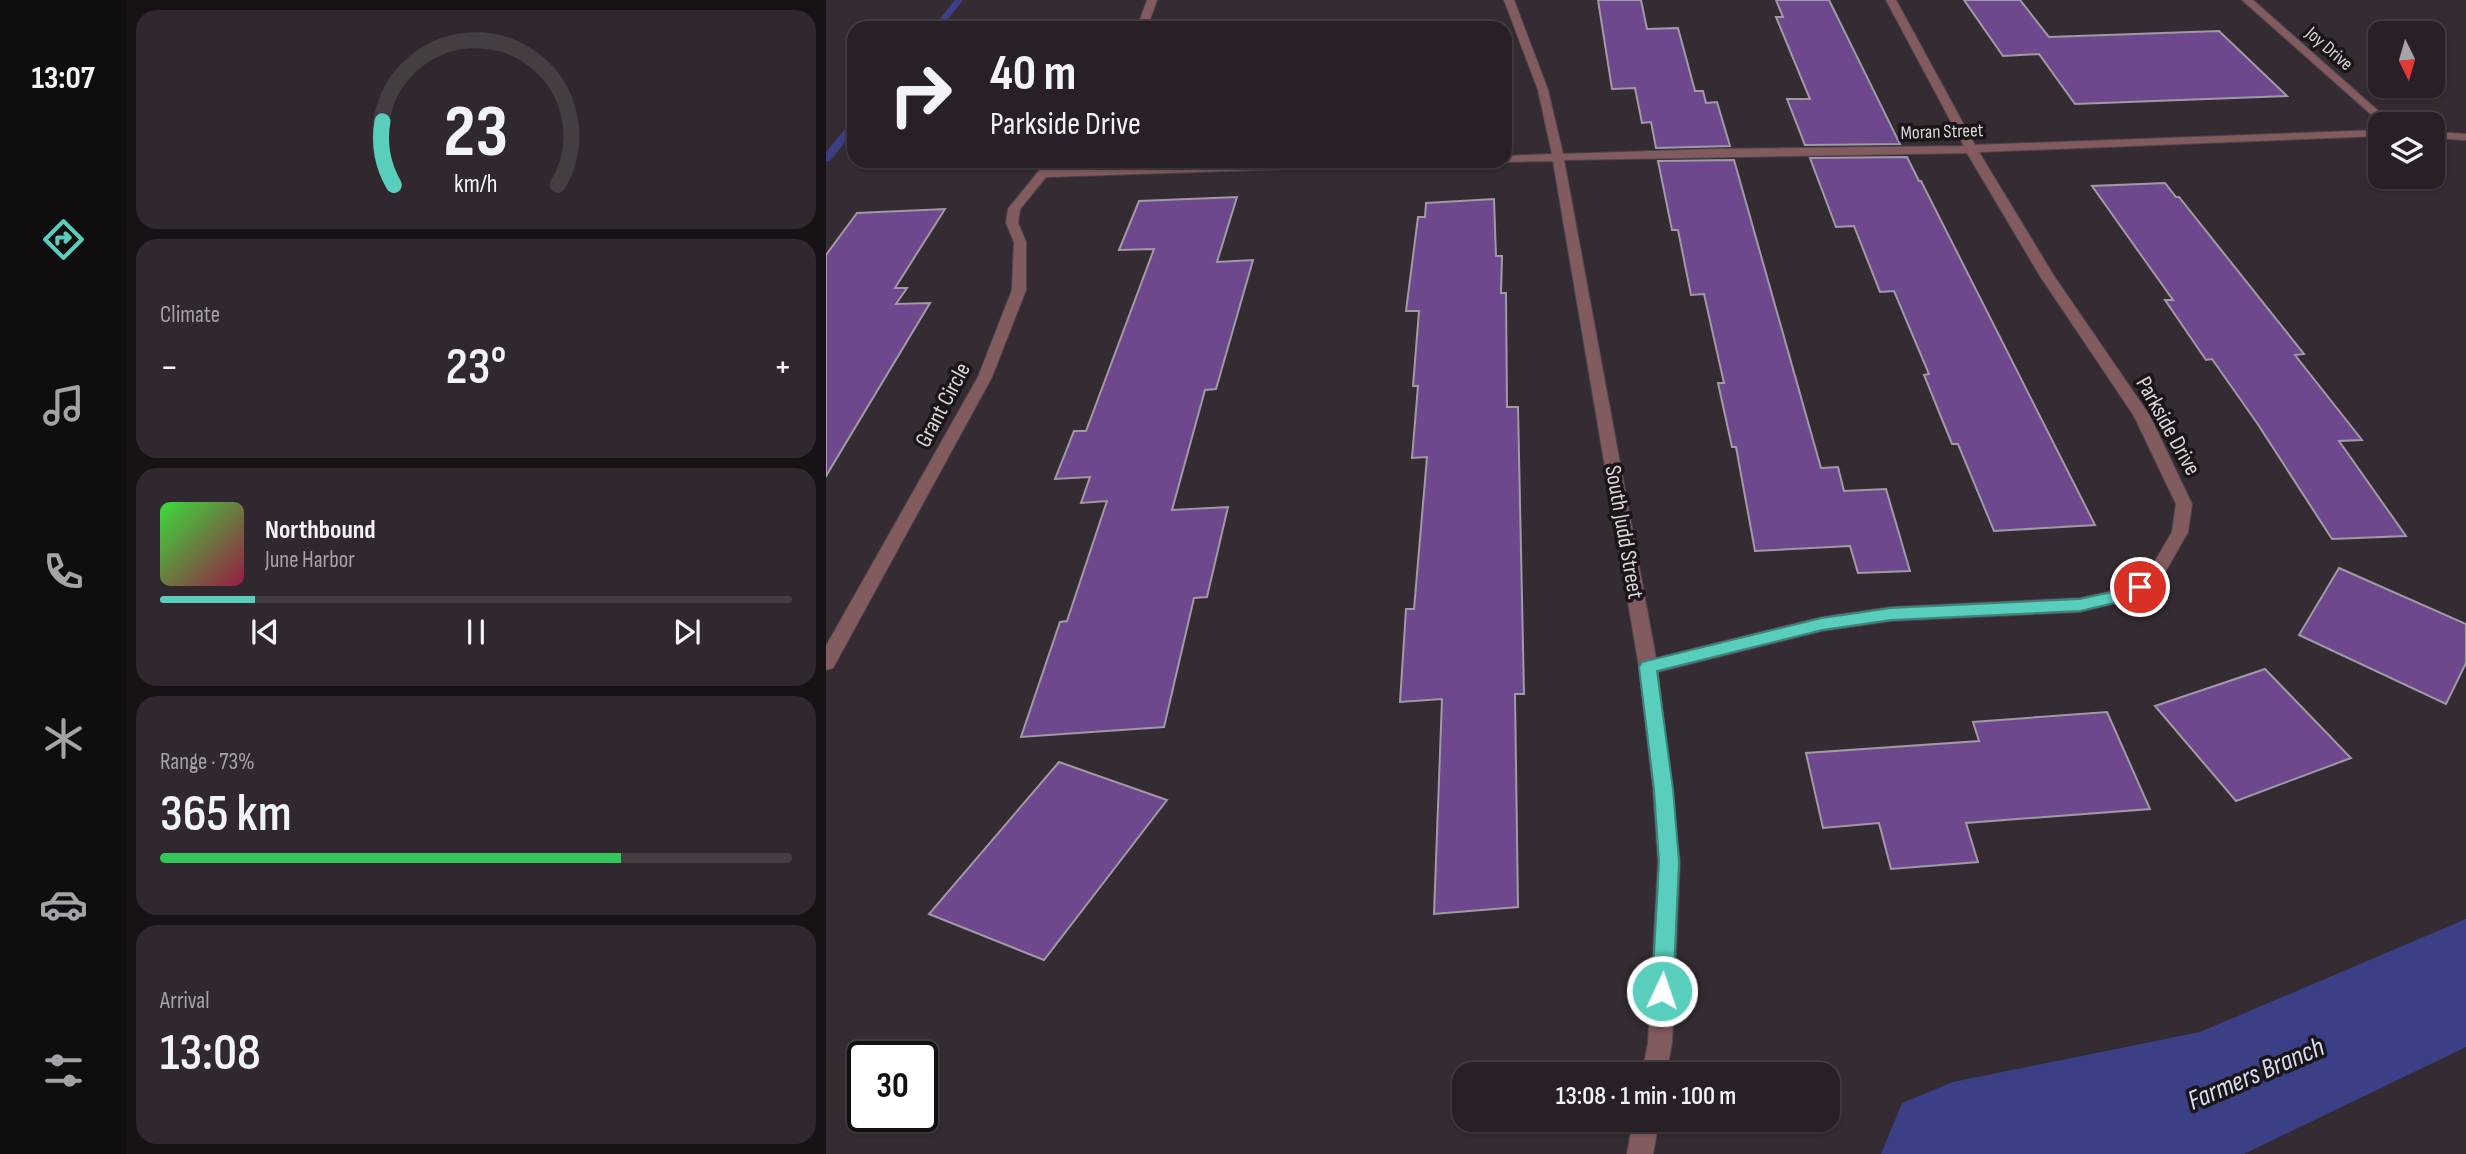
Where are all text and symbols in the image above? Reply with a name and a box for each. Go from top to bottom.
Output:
north arrow [2368,21,2445,98]
map controls [2368,21,2445,189]
street label: Joy Drive [2300,22,2357,76]
text: 40 m [990,45,1076,104]
icon: right [875,49,966,140]
text: 13:07 [31,59,95,98]
text: 23 [444,90,508,178]
text: Parkside Drive [990,105,1141,144]
button: layers [2368,112,2445,189]
street label: Moran Street [1900,119,1984,145]
text: km/h [454,169,498,200]
icon: directions [39,215,88,264]
text: Climate [160,301,220,329]
text: 23° [446,336,506,399]
text: − [160,345,179,390]
text: + [773,345,792,390]
street label: Grant Circle [909,358,977,452]
street label: Parkside Drive [2129,372,2207,480]
icon: music [39,381,88,430]
street label: South Judd Street [1598,463,1650,601]
text: Northbound [265,515,376,546]
text: June Harbor [265,546,355,574]
icon: phone [39,547,88,596]
pin [2110,557,2170,617]
icon: arrive [2121,568,2159,606]
icon: previous [246,613,284,651]
icon: pause [457,613,495,651]
icon: next [668,613,706,651]
icon: climate [39,714,88,763]
text: Range · 73% [160,748,255,776]
text: 365 km [160,783,292,846]
icon: car [39,880,88,929]
position arrow [1625,954,1699,1028]
text: Arrival [160,987,209,1015]
text: 13:08 [160,1022,261,1085]
water label: Farmers Branch [2183,1030,2329,1118]
speed limit sign: 30 [847,1041,938,1132]
icon: filters [39,1046,88,1095]
text: 13:08 · 1 min · 100 m [1556,1081,1736,1112]

